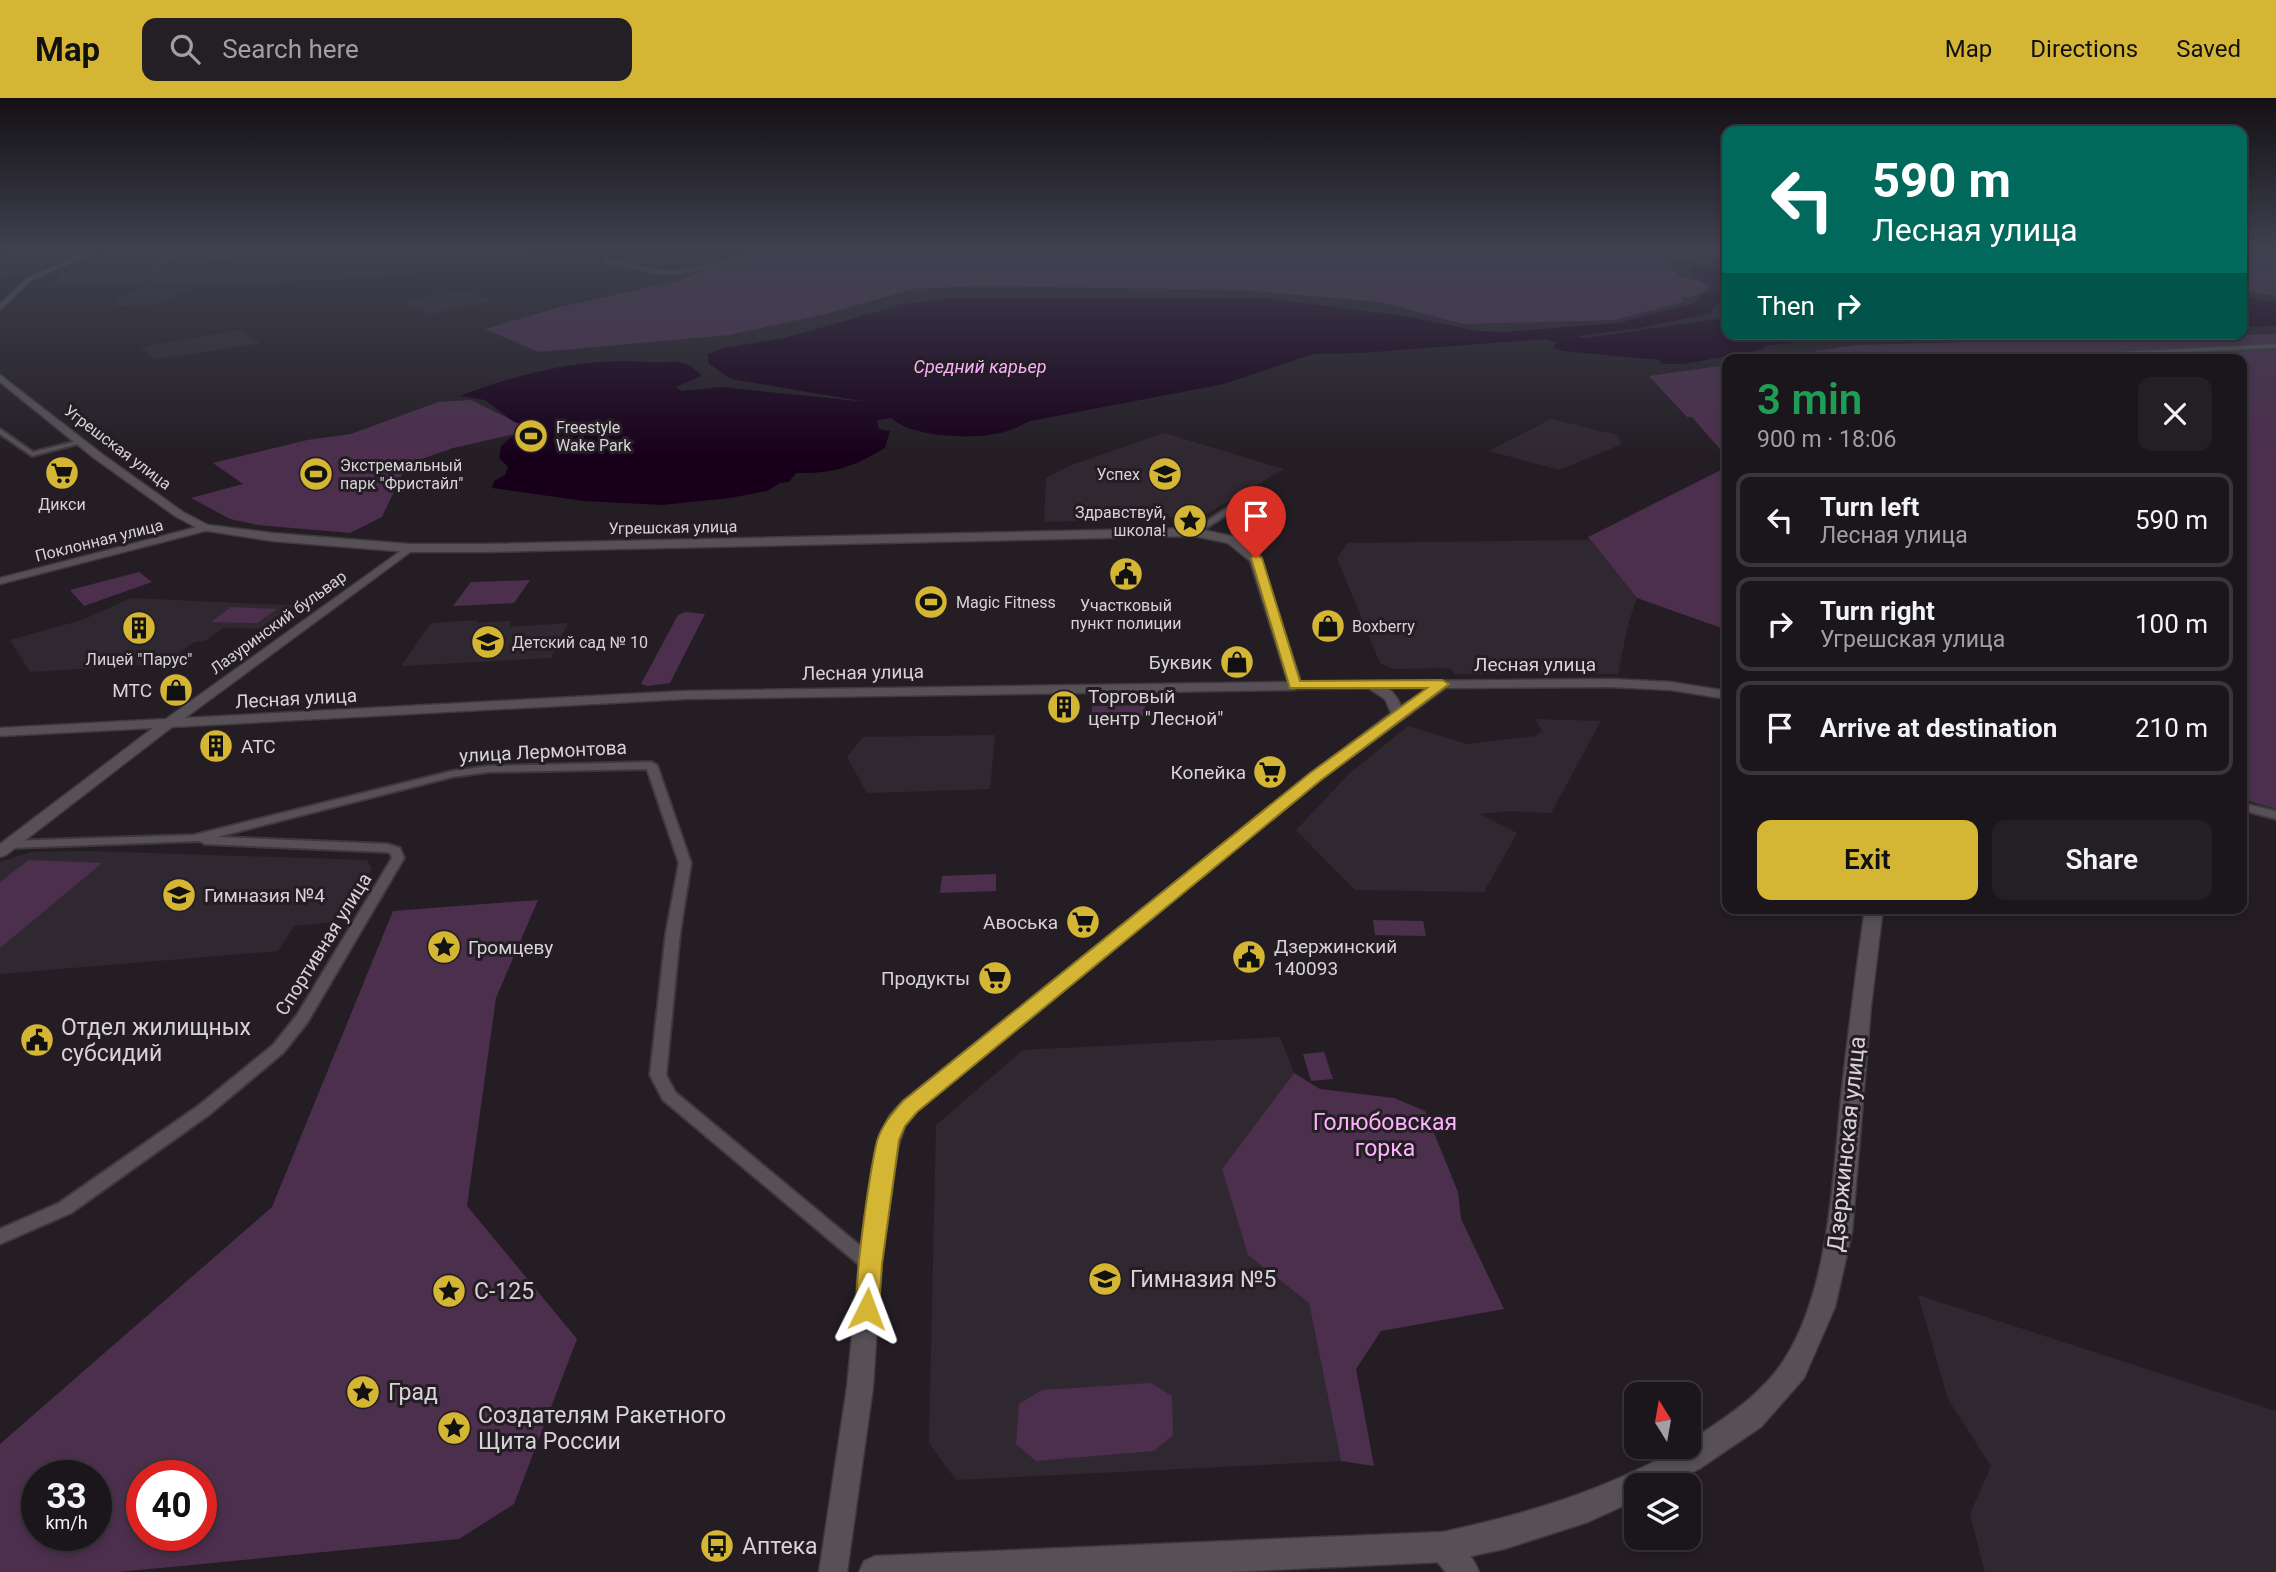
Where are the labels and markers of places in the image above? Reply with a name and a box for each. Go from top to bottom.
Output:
sports icon: Freestyle Wake Park [512,417,550,455]
place label: Freestyle Wake Park [556,418,632,455]
supermarket icon: Дикси [43,454,81,492]
sports icon: Экстремальный парк "Фристайл" [297,455,335,493]
school or university icon: Успех [1146,455,1184,493]
place label: Экстремальный парк "Фристайл" [340,456,464,493]
place label: Успех [1096,465,1140,484]
pin [1226,486,1286,558]
place label: Дикси [38,495,86,514]
place icon: Здравствуй, школа! [1171,502,1209,540]
place label: Здравствуй, школа! [1075,503,1166,540]
public building icon: Участковый пункт полиции [1107,555,1145,593]
sports icon: Magic Fitness [912,583,950,621]
place label: Magic Fitness [956,593,1056,612]
place label: Участковый пункт полиции [1070,596,1182,633]
shop icon: Boxberry [1309,607,1347,645]
building icon: Лицей "Парус" [120,609,158,647]
place label: Boxberry [1352,617,1415,636]
school or university icon: Детский сад № 10 [469,623,507,661]
place label: Детский сад № 10 [512,633,648,652]
shop icon: Буквик [1218,643,1256,681]
place label: Лицей "Парус" [86,650,192,669]
place label: Буквик [1149,651,1213,674]
shop icon: МТС [157,671,195,709]
place label: МТС [112,679,152,702]
place label: Торговый центр "Лесной" [1088,685,1223,730]
building icon: Торговый центр "Лесной" [1045,688,1083,726]
building icon: АТС [197,727,235,765]
place label: АТС [241,735,276,758]
supermarket icon: Копейка [1251,753,1289,791]
place label: Копейка [1171,761,1246,784]
school or university icon: Гимназия №4 [160,876,198,914]
place label: Гимназия №4 [204,884,325,907]
supermarket icon: Авоська [1064,903,1102,941]
place label: Авоська [983,911,1058,934]
place icon: Громцеву [425,928,463,966]
place label: Дзержинский 140093 [1274,935,1397,980]
place label: Громцеву [468,936,553,959]
public building icon: Дзержинский 140093 [1230,938,1268,976]
supermarket icon: Продукты [976,959,1014,997]
place label: Продукты [881,967,970,990]
place label: Отдел жилищных субсидий [61,1014,251,1067]
public building icon: Отдел жилищных субсидий [18,1021,56,1059]
school or university icon: Гимназия №5 [1086,1260,1124,1298]
place label: Гимназия №5 [1130,1266,1277,1293]
place icon: С-125 [430,1272,468,1310]
place label: С-125 [474,1278,534,1305]
place icon: Град [344,1373,382,1411]
place label: Град [388,1379,438,1406]
place label: Создателям Ракетного Щита России [478,1402,726,1455]
place icon: Создателям Ракетного Щита России [435,1409,473,1447]
bus stop icon: Аптека [698,1527,736,1565]
place label: Аптека [742,1533,818,1560]

